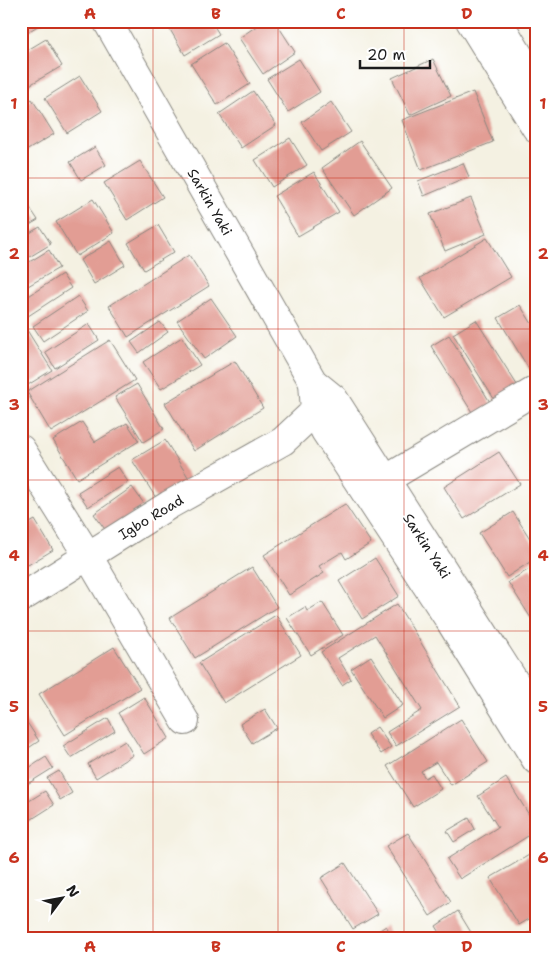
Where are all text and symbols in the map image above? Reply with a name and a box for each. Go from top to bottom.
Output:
text: A [84,3,96,24]
text: B [211,3,221,24]
text: C [336,3,346,24]
text: D [461,3,473,24]
scale bar [360,38,430,70]
text: 20 m [367,45,406,65]
text: 1 [10,93,18,114]
text: 1 [539,93,547,114]
street label: Sarkin Yaki [184,165,236,239]
text: 2 [8,243,20,264]
text: 2 [537,243,549,264]
text: 3 [8,394,20,415]
text: 3 [537,394,549,415]
street label: Igbo Road [115,491,187,543]
street label: Sarkin Yaki [399,510,455,582]
text: 4 [8,545,20,566]
text: 4 [537,545,549,566]
text: 5 [9,696,19,717]
text: 5 [538,696,548,717]
text: 6 [8,847,20,868]
text: 6 [537,847,549,868]
north arrow [38,872,88,922]
text: N [62,882,84,901]
text: A [84,936,96,957]
text: B [211,936,221,957]
text: C [336,936,346,957]
text: D [461,936,473,957]

